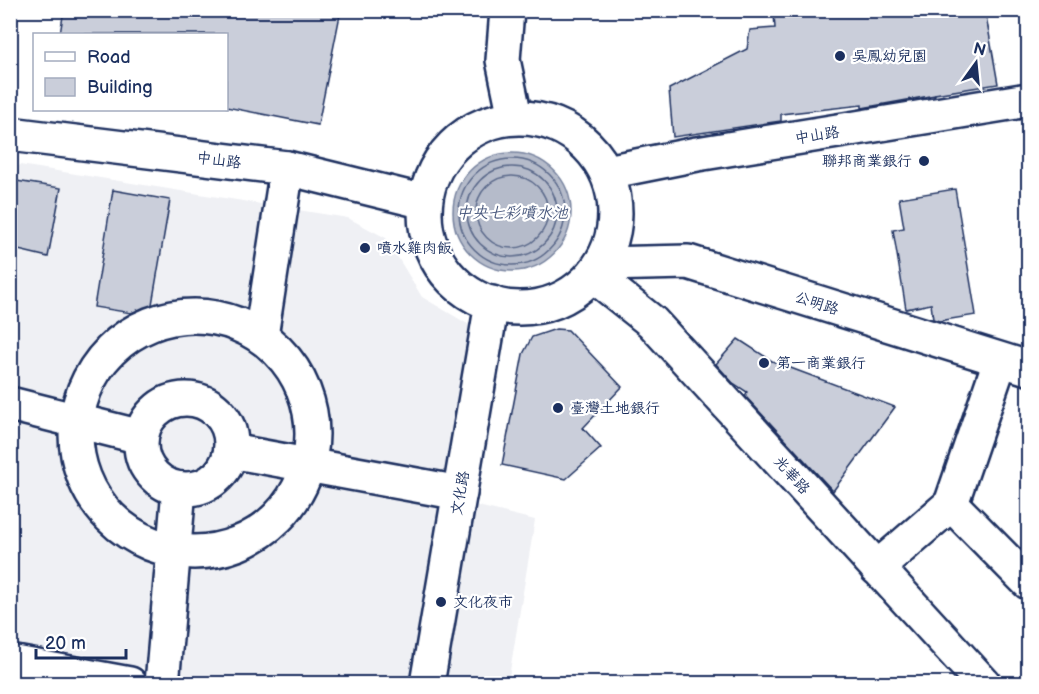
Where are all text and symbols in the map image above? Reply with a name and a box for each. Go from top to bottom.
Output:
legend [33,33,228,111]
north arrow [946,33,1006,93]
text: N [971,39,988,61]
text: Road [87,47,131,68]
place label: 吳鳳幼兒園 [852,47,927,66]
marker: 吳鳳幼兒園 [833,49,847,63]
text: Building [87,77,153,98]
street label: 中山路 [793,123,841,148]
street label: 中山路 [195,148,242,173]
place label: 聯邦商業銀行 [822,152,912,171]
marker: 聯邦商業銀行 [917,154,931,168]
water label: 中央七彩噴水池 [456,204,569,223]
place label: 噴水雞肉飯 [377,239,452,258]
marker: 噴水雞肉飯 [358,241,372,255]
street label: 公明路 [793,287,841,319]
place label: 第一商業銀行 [776,354,866,373]
marker: 第一商業銀行 [757,356,771,370]
place label: 臺灣土地銀行 [570,399,660,418]
marker: 臺灣土地銀行 [551,401,565,415]
street label: 光華路 [770,452,814,498]
street label: 文化路 [447,469,474,517]
place label: 文化夜市 [453,593,513,612]
marker: 文化夜市 [434,595,448,609]
scale bar [36,622,126,660]
text: 20 m [45,633,86,654]

